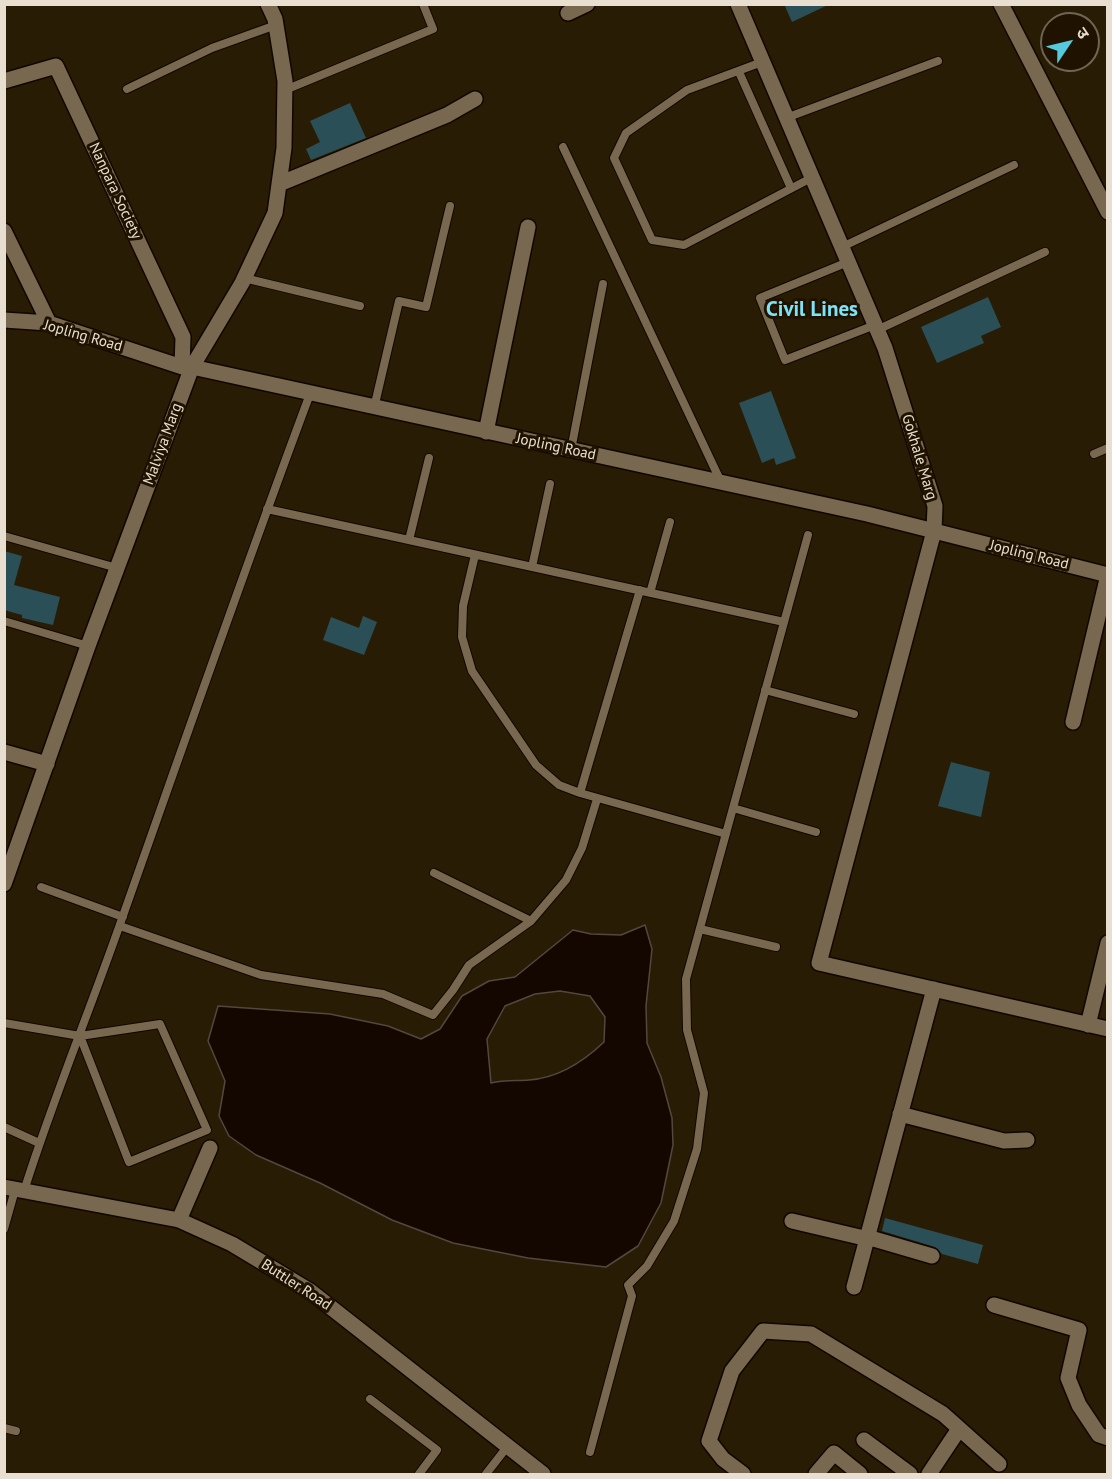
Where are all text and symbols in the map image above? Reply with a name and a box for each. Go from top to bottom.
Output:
north arrow [1040,12,1100,72]
text: उ [1072,23,1094,42]
street label: Nanpara Society [85,140,145,242]
district label: Civil Lines [766,297,858,323]
street label: Jopling Road [42,316,124,356]
street label: Malviya Marg [140,401,186,487]
street label: Gokhale Marg [897,412,941,502]
street label: Jopling Road [515,430,597,464]
street label: Jopling Road [988,536,1070,574]
street label: Buttler Road [258,1256,334,1314]

